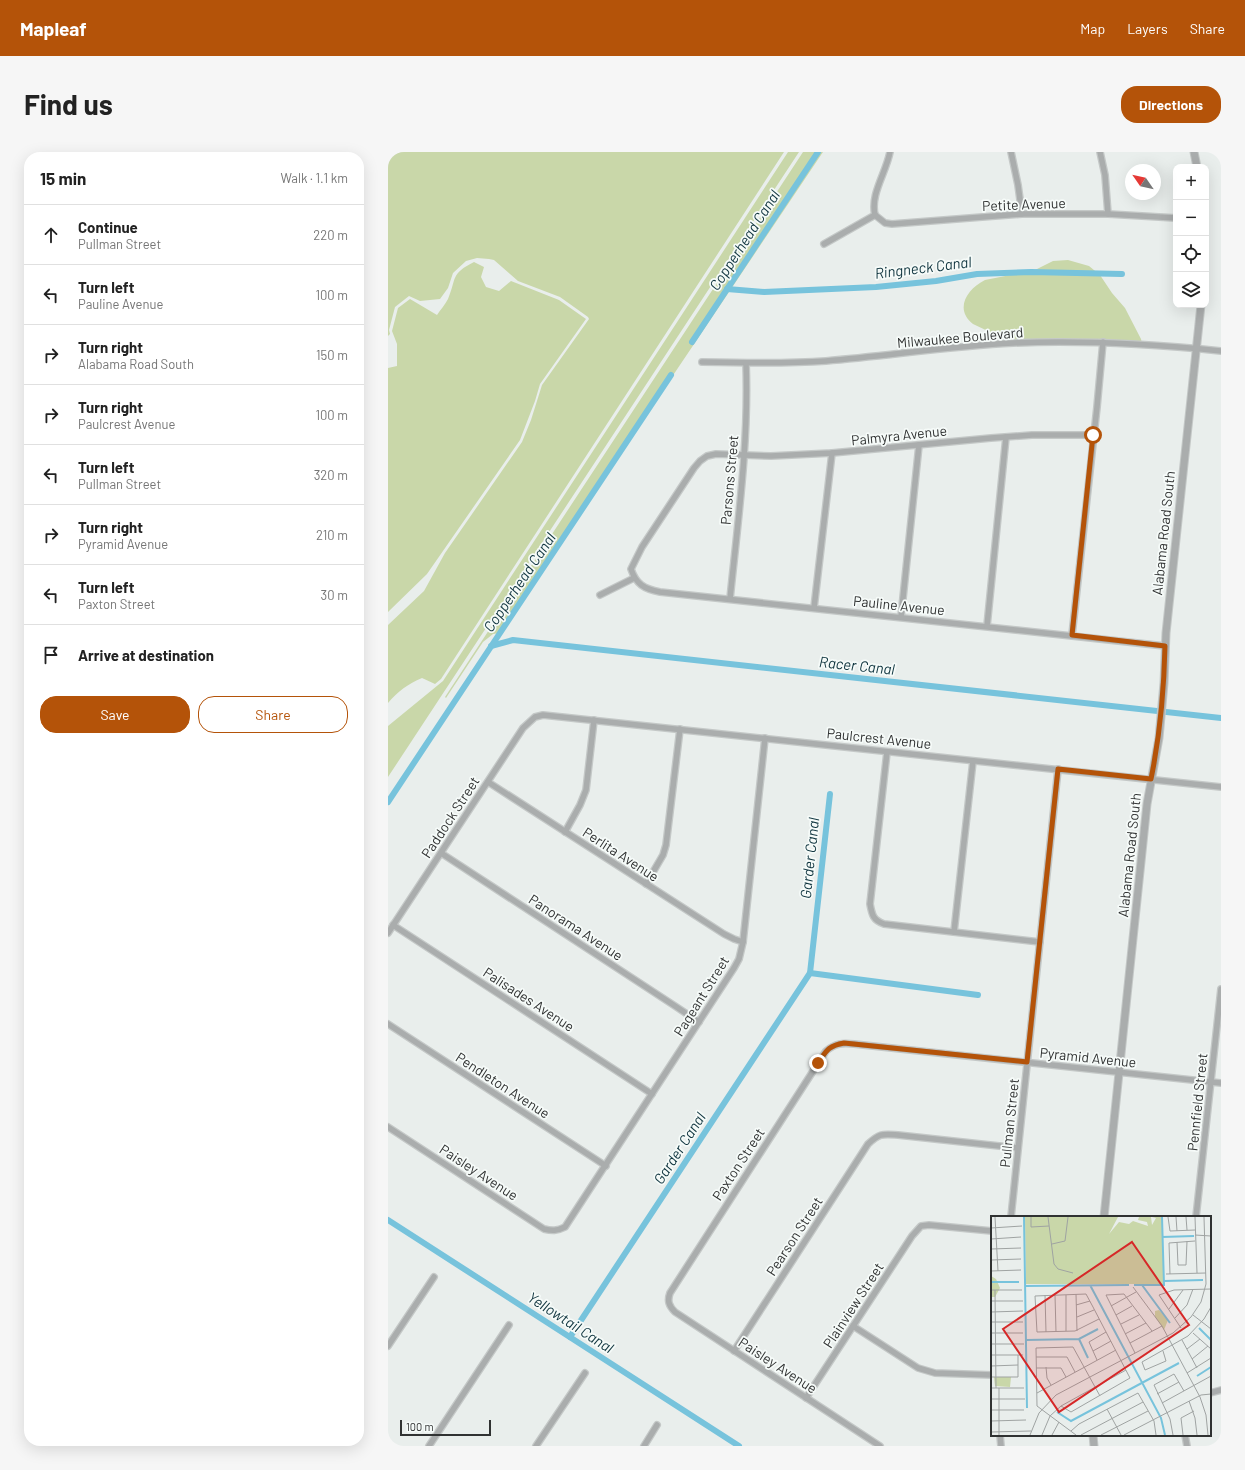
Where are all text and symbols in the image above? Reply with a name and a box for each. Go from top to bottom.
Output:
text: Mapleaf [20,17,87,40]
text: Map [1080,20,1105,37]
text: Layers [1127,20,1168,37]
text: Share [1190,20,1225,37]
button: Directions [1121,86,1221,123]
text: Find us [24,87,113,121]
north arrow [1125,164,1161,200]
map controls [1173,164,1209,308]
button: + [1173,164,1209,200]
text: 15 min [40,168,86,188]
text: Walk · 1.1 km [281,170,348,186]
water label: Copperhead Canal [705,186,783,293]
street label: Petite Avenue [982,194,1066,214]
button: − [1173,200,1209,236]
text: Continue [78,218,138,236]
icon: ahead [40,224,62,246]
text: 220 m [313,227,348,243]
text: Pullman Street [78,236,161,252]
button: locate [1173,236,1209,272]
water label: Ringneck Canal [874,252,973,282]
button: layers [1173,272,1209,308]
text: Turn left [78,278,134,296]
icon: left [40,284,62,306]
text: 100 m [315,287,348,303]
text: Pauline Avenue [78,296,163,312]
street label: Milwaukee Boulevard [896,323,1024,351]
text: Turn right [78,338,143,356]
icon: right [40,344,62,366]
text: 150 m [316,347,348,363]
text: Alabama Road South [78,356,194,372]
text: Turn right [78,398,143,416]
icon: right [40,404,62,426]
text: 100 m [315,407,348,423]
text: Paulcrest Avenue [78,416,175,432]
street label: Palmyra Avenue [850,422,948,448]
route start [1084,426,1102,444]
street label: Parsons Street [717,434,741,526]
text: Turn left [78,458,134,476]
icon: left [40,464,62,486]
text: 320 m [314,467,348,483]
street label: Alabama Road South [1148,470,1178,596]
text: Pullman Street [78,476,161,492]
text: Turn right [78,518,143,536]
icon: right [40,524,62,546]
text: 210 m [316,527,348,543]
water label: Copperhead Canal [479,528,559,635]
text: Pyramid Avenue [78,536,168,552]
text: Turn left [78,578,134,596]
icon: left [40,584,62,606]
text: 30 m [321,587,348,603]
street label: Pauline Avenue [852,592,946,618]
text: Paxton Street [78,596,155,612]
icon: arrive [40,644,62,666]
text: Arrive at destination [78,646,214,664]
water label: Racer Canal [818,652,896,678]
button: Save [40,696,190,733]
button: Share [198,696,348,733]
street label: Paulcrest Avenue [826,724,932,752]
street label: Paddock Street [417,773,483,861]
street label: Alabama Road South [1114,792,1144,918]
water label: Garder Canal [796,816,822,900]
street label: Perlita Avenue [580,823,662,885]
street label: Panorama Avenue [526,890,626,964]
street label: Pageant Street [670,953,732,1039]
street label: Palisades Avenue [480,963,578,1035]
street label: Pyramid Avenue [1039,1043,1137,1071]
street label: Pendleton Avenue [453,1048,553,1122]
street label: Pennfield Street [1183,1052,1211,1152]
route end [809,1054,827,1072]
street label: Pullman Street [996,1078,1022,1168]
water label: Garder Canal [649,1108,709,1187]
street label: Paxton Street [708,1124,768,1204]
street label: Paisley Avenue [437,1140,521,1204]
street label: Pearson Street [762,1193,826,1279]
inset map [991,1216,1211,1436]
street label: Plainview Street [819,1259,887,1351]
water label: Yellowtail Canal [525,1288,618,1357]
street label: Paisley Avenue [736,1333,820,1397]
scale bar [400,1418,491,1437]
text: 100 m [406,1420,434,1433]

